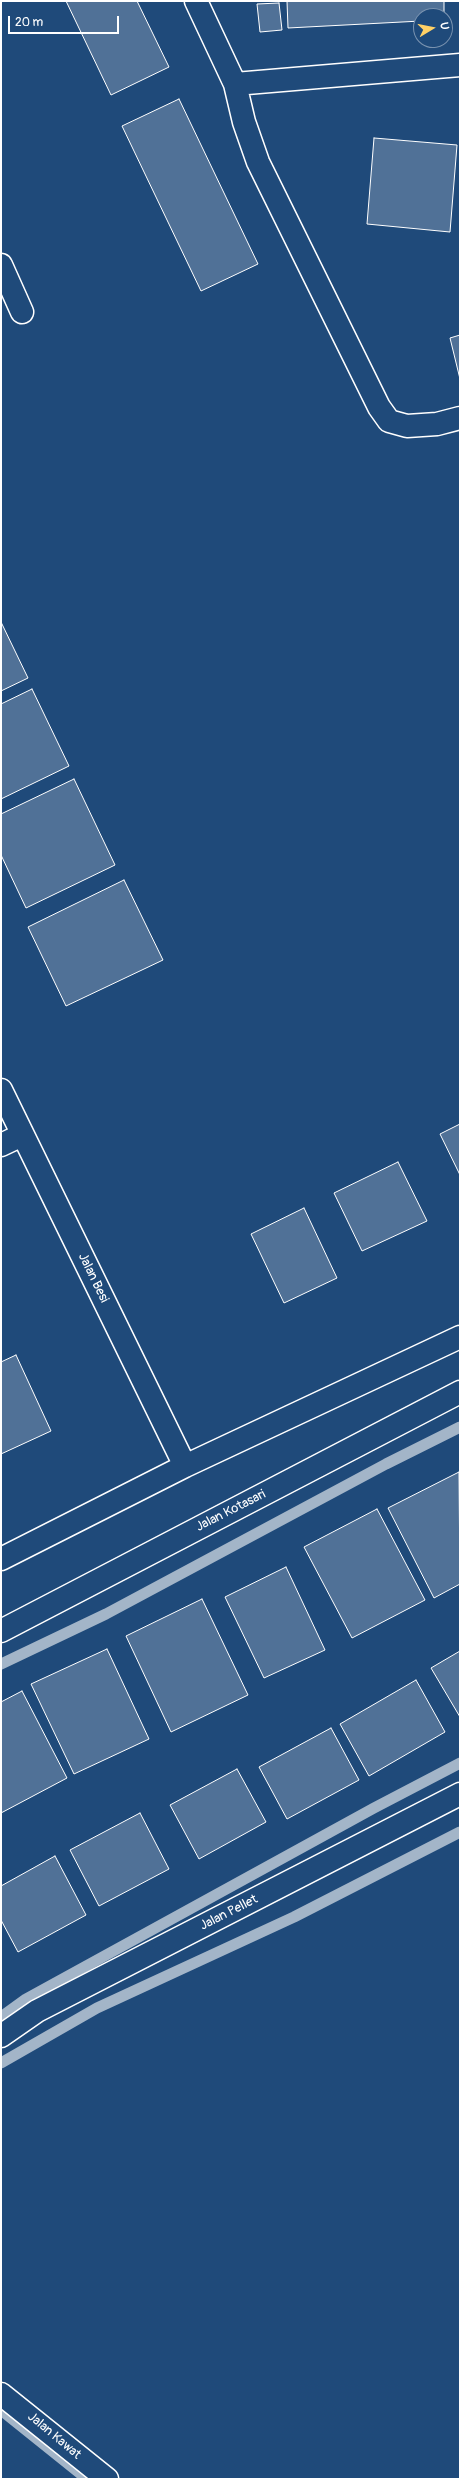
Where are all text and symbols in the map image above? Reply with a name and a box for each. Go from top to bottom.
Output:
scale bar [10,8,121,34]
north arrow [413,8,453,48]
text: 20 m [15,15,43,30]
text: U [437,21,451,31]
street label: Jalan Besi [74,1251,112,1305]
street label: Jalan Kotasari [194,1487,268,1535]
street label: Jalan Pellet [198,1892,260,1934]
street label: Jalan Kawat [24,2409,84,2463]

